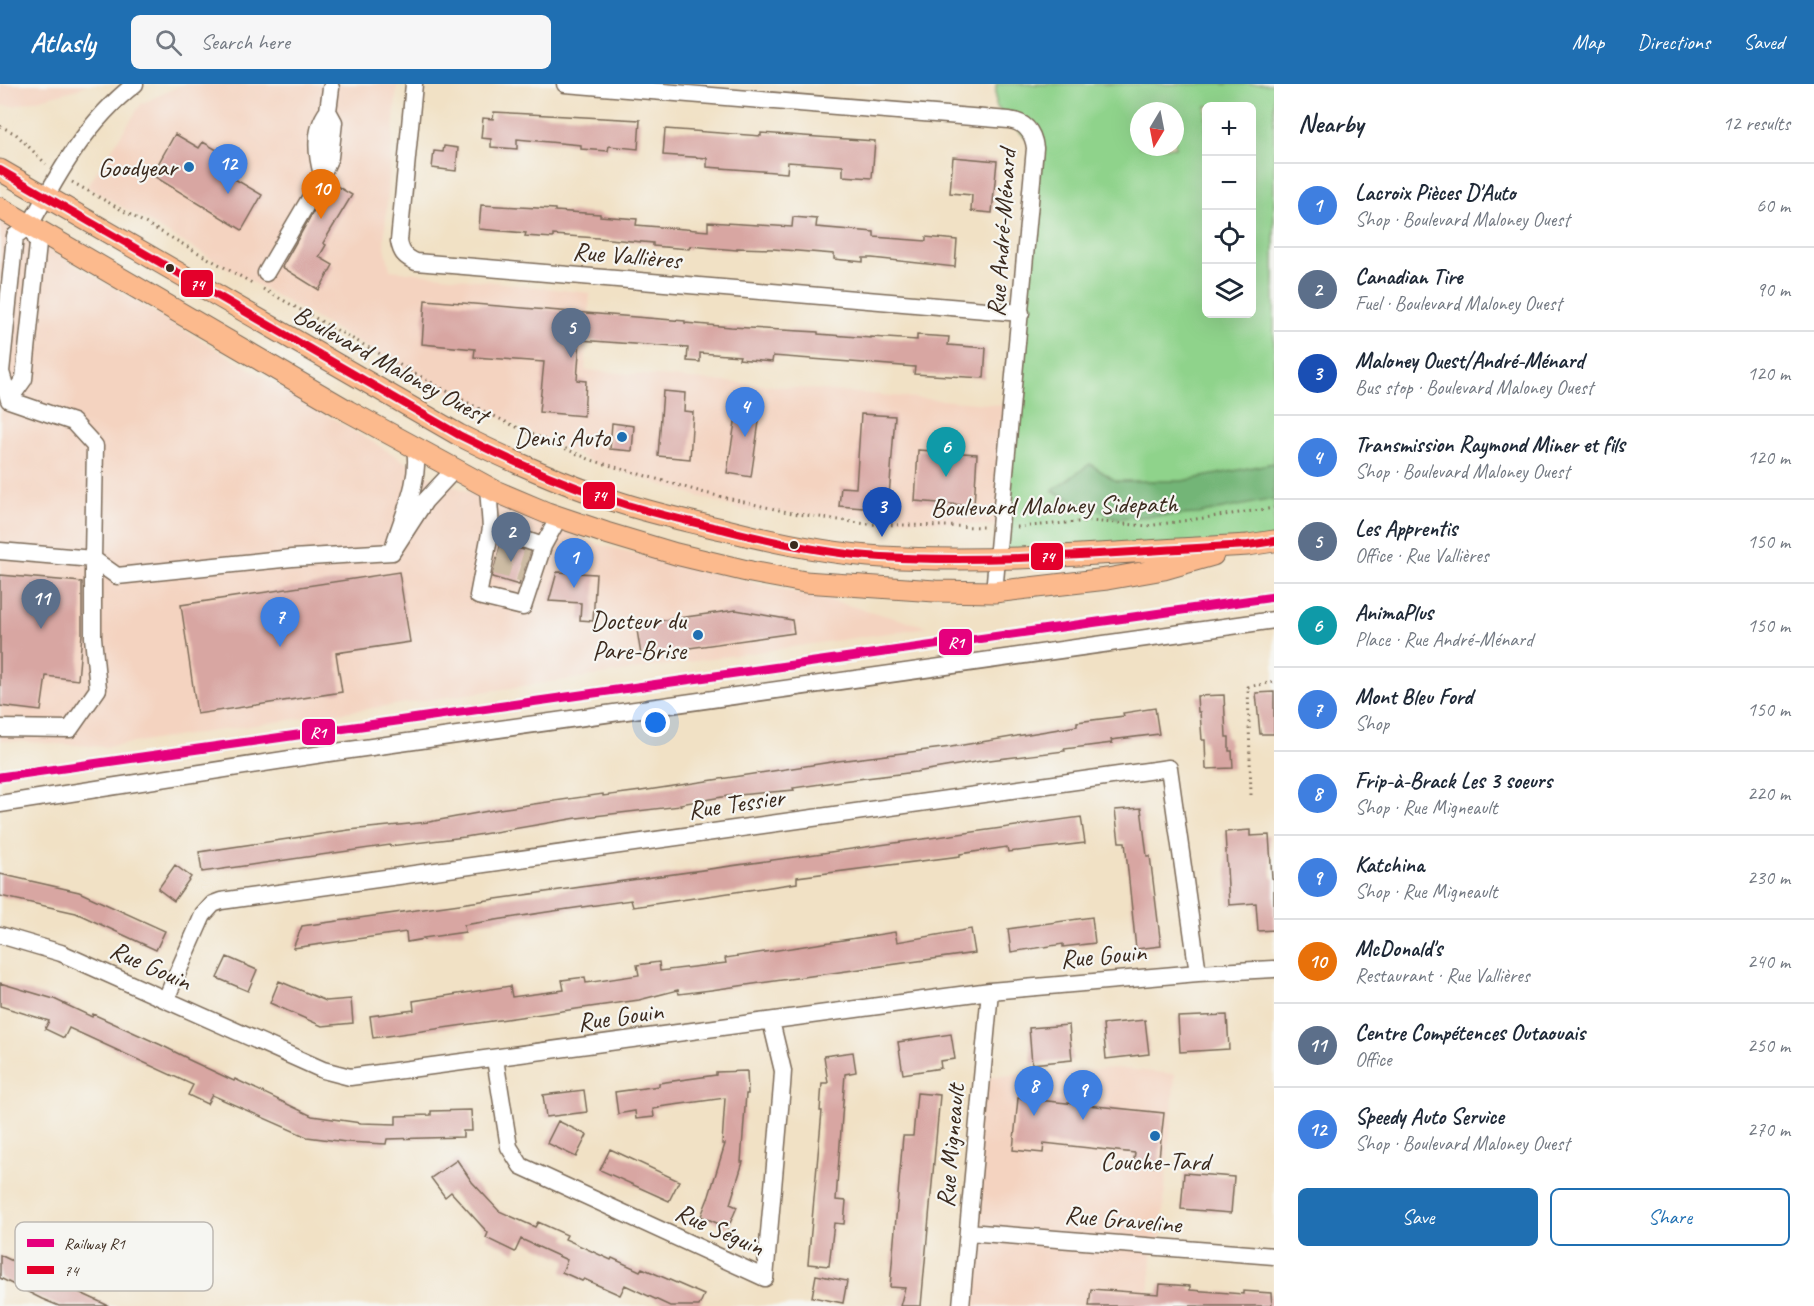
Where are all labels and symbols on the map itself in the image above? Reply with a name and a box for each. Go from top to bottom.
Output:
north arrow [1130,102,1184,156]
pin: 12 [208,144,248,194]
street label: Rue André-Ménard [979,144,1024,318]
place label: Goodyear [98,151,180,184]
marker: Goodyear [182,160,196,174]
pin: 10 [302,170,340,219]
street label: Rue Vallières [571,234,685,277]
unlabelled marker [164,262,176,274]
line badge: 74 [180,269,214,298]
text: 74 [190,275,206,295]
street label: Boulevard Maloney Ouest [288,297,497,433]
pin: 5 [552,308,590,358]
pin: 4 [726,388,764,437]
place label: Denis Auto [514,421,612,454]
pin: 6 [926,428,966,477]
marker: Denis Auto [615,430,629,444]
line badge: 74 [582,481,616,510]
text: 74 [592,486,608,506]
street label: Boulevard Maloney Sidepath [930,487,1179,524]
pin: 3 [862,488,902,537]
pin: 2 [492,512,530,562]
pin: 1 [554,538,594,588]
unlabelled marker [788,539,800,551]
line badge: 74 [1030,542,1064,571]
text: 74 [1040,547,1056,567]
pin: 11 [22,580,60,629]
pin: 7 [260,598,300,647]
place label: Docteur du Pare-Brise [590,604,688,667]
marker: Docteur du Pare-Brise [691,628,705,642]
line badge: R1 [938,628,973,656]
text: R1 [948,633,966,653]
your location [641,708,670,737]
line badge: R1 [301,718,336,746]
text: R1 [310,723,328,743]
street label: Rue Tessier [686,780,789,827]
street label: Rue Gouin [105,933,198,999]
street label: Rue Gouin [1059,935,1149,976]
street label: Rue Gouin [575,994,666,1039]
pin: 8 [1014,1066,1054,1116]
pin: 9 [1064,1070,1102,1120]
street label: Rue Migneault [929,1081,973,1209]
marker: Couche-Tard [1148,1129,1162,1143]
place label: Couche-Tard [1100,1145,1214,1178]
street label: Rue Séguin [670,1195,770,1264]
street label: Rue Graveline [1063,1198,1184,1241]
legend [15,1222,213,1291]
text: Railway R1 [64,1234,126,1254]
text: 74 [64,1261,80,1281]

